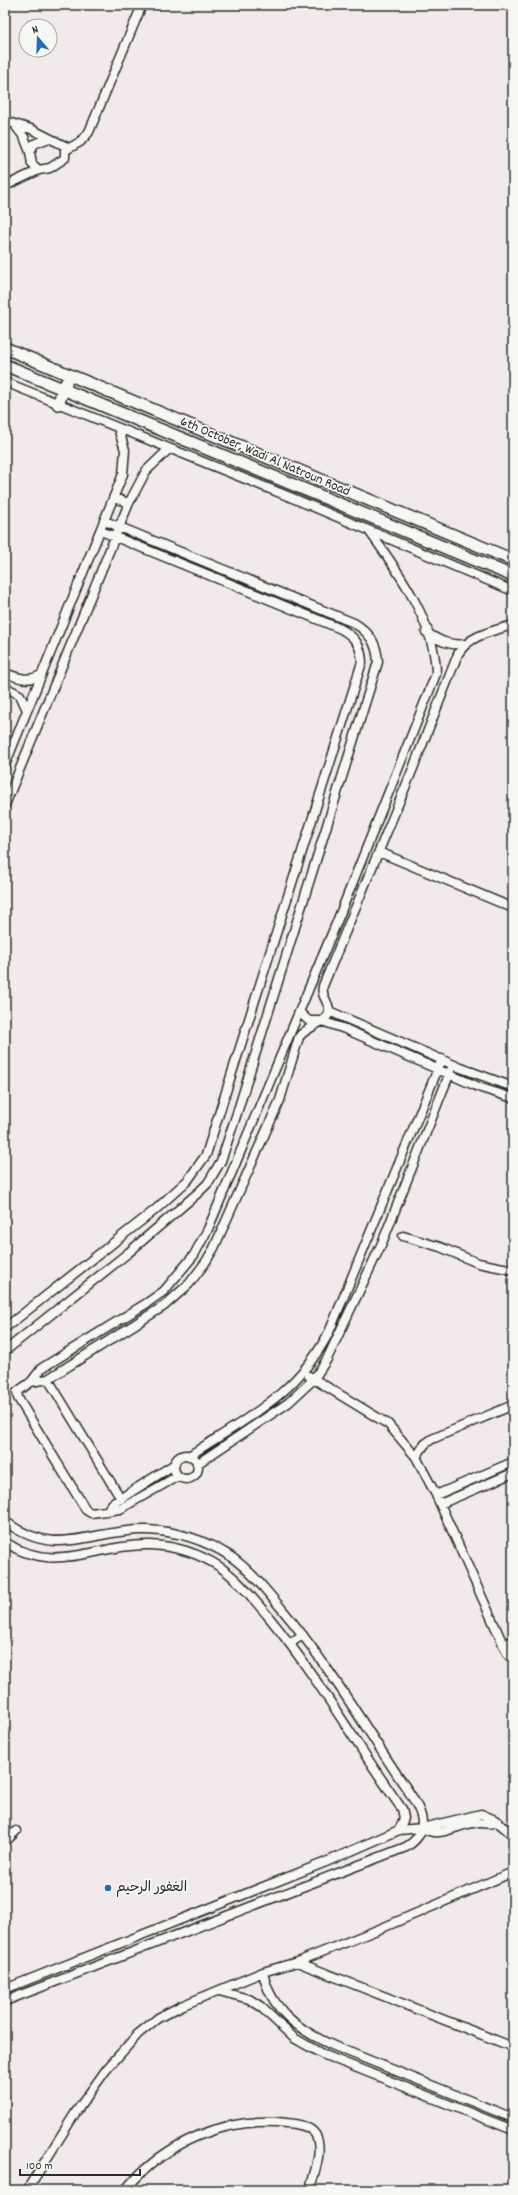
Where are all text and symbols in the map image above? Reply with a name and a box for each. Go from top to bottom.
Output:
north arrow [18,18,58,58]
text: N [30,22,41,39]
street label: 6th October, Wadi Al Natroun Road [177,412,353,502]
place label: الغفور الرحيم [116,1878,187,1898]
marker: الغفور الرحيم [103,1883,113,1893]
scale bar [20,2151,140,2177]
text: 100 m [26,2158,53,2175]

